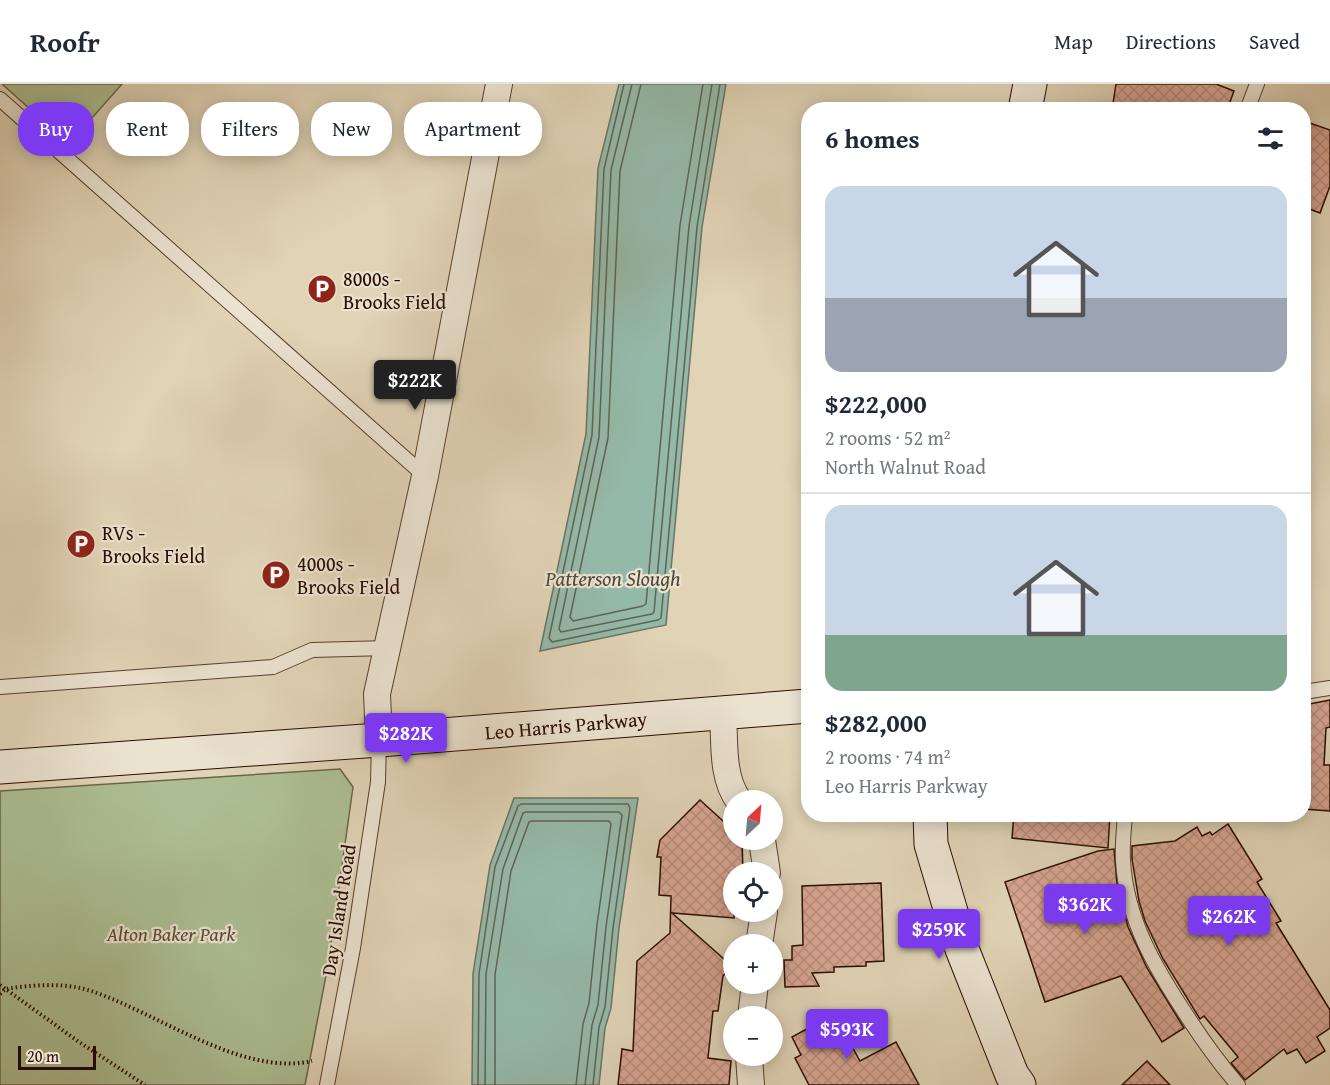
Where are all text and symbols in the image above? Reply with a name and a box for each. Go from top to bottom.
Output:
text: Roofr [30,21,100,62]
text: Map [1054,26,1093,57]
text: Directions [1126,26,1216,57]
text: Saved [1249,26,1300,57]
chip: Buy [18,102,94,156]
chip: Rent [106,102,189,156]
chip: Filters [201,102,299,156]
chip: New [311,102,392,156]
chip: Apartment [404,102,542,156]
text: 6 homes [825,119,920,158]
icon: filters [1254,122,1287,155]
icon: home [1002,225,1110,333]
place label: 8000s - Brooks Field [343,264,447,316]
parking icon: 8000s - Brooks Field [306,273,338,305]
pin: $222K [373,360,457,411]
text: $222K [388,365,442,394]
text: $222,000 [825,384,927,423]
text: 2 rooms · 52 m² [825,423,951,452]
text: North Walnut Road [825,452,986,481]
place label: RVs - Brooks Field [102,518,206,570]
parking icon: RVs - Brooks Field [65,528,97,560]
icon: home [1002,544,1110,652]
place label: 4000s - Brooks Field [297,549,401,601]
parking icon: 4000s - Brooks Field [260,559,292,591]
water label: Patterson Slough [544,563,681,594]
street label: Leo Harris Parkway [484,703,648,747]
text: $282,000 [825,703,927,742]
pin: $282K [364,713,448,764]
text: $282K [379,718,433,747]
text: 2 rooms · 74 m² [825,742,951,771]
text: Leo Harris Parkway [825,771,988,800]
north arrow [723,790,783,850]
map controls [723,790,783,1066]
street label: Day Island Road [313,842,363,978]
button: locate [723,862,783,922]
pin: $362K [1043,884,1127,935]
text: $362K [1058,889,1112,918]
pin: $262K [1187,896,1271,947]
text: $262K [1202,901,1256,930]
pin: $259K [897,909,981,960]
text: $259K [912,914,966,943]
park label: Alton Baker Park [106,919,236,948]
button: + [723,934,783,994]
button: − [723,1006,783,1066]
pin: $593K [805,1009,889,1060]
text: $593K [820,1014,874,1043]
scale bar [18,1043,96,1070]
text: 20 m [27,1044,59,1068]

